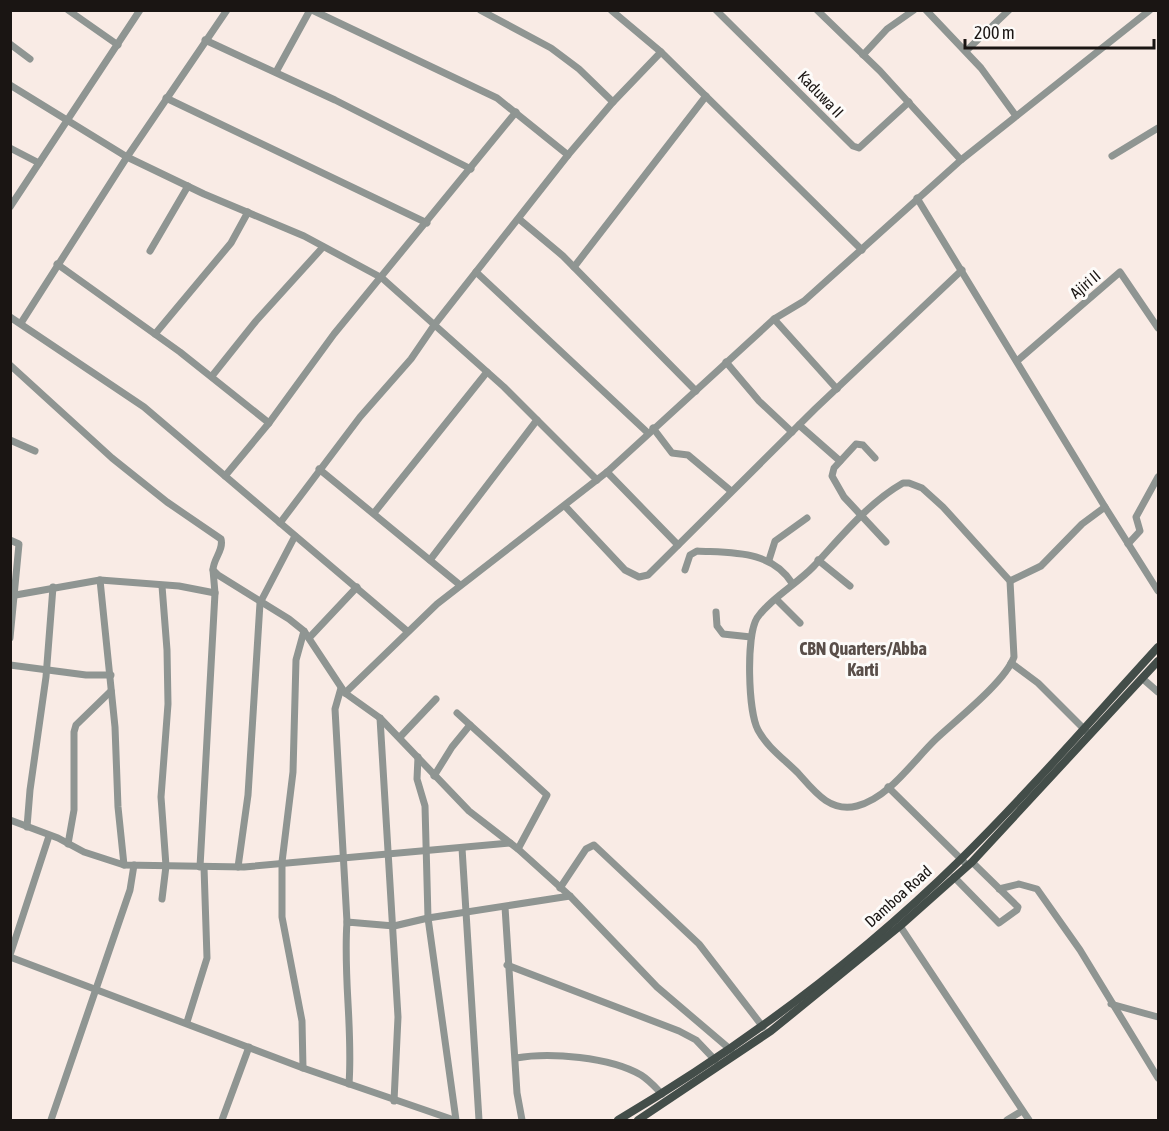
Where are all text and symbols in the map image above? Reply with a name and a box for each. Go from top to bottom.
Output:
scale bar [965,12,1154,50]
text: 200 m [974,22,1015,43]
street label: Kaduwa II [795,67,847,121]
street label: Ajiri II [1066,266,1104,303]
district label: CBN Quarters/Abba Karti [799,638,927,680]
street label: Damboa Road [861,861,935,931]

